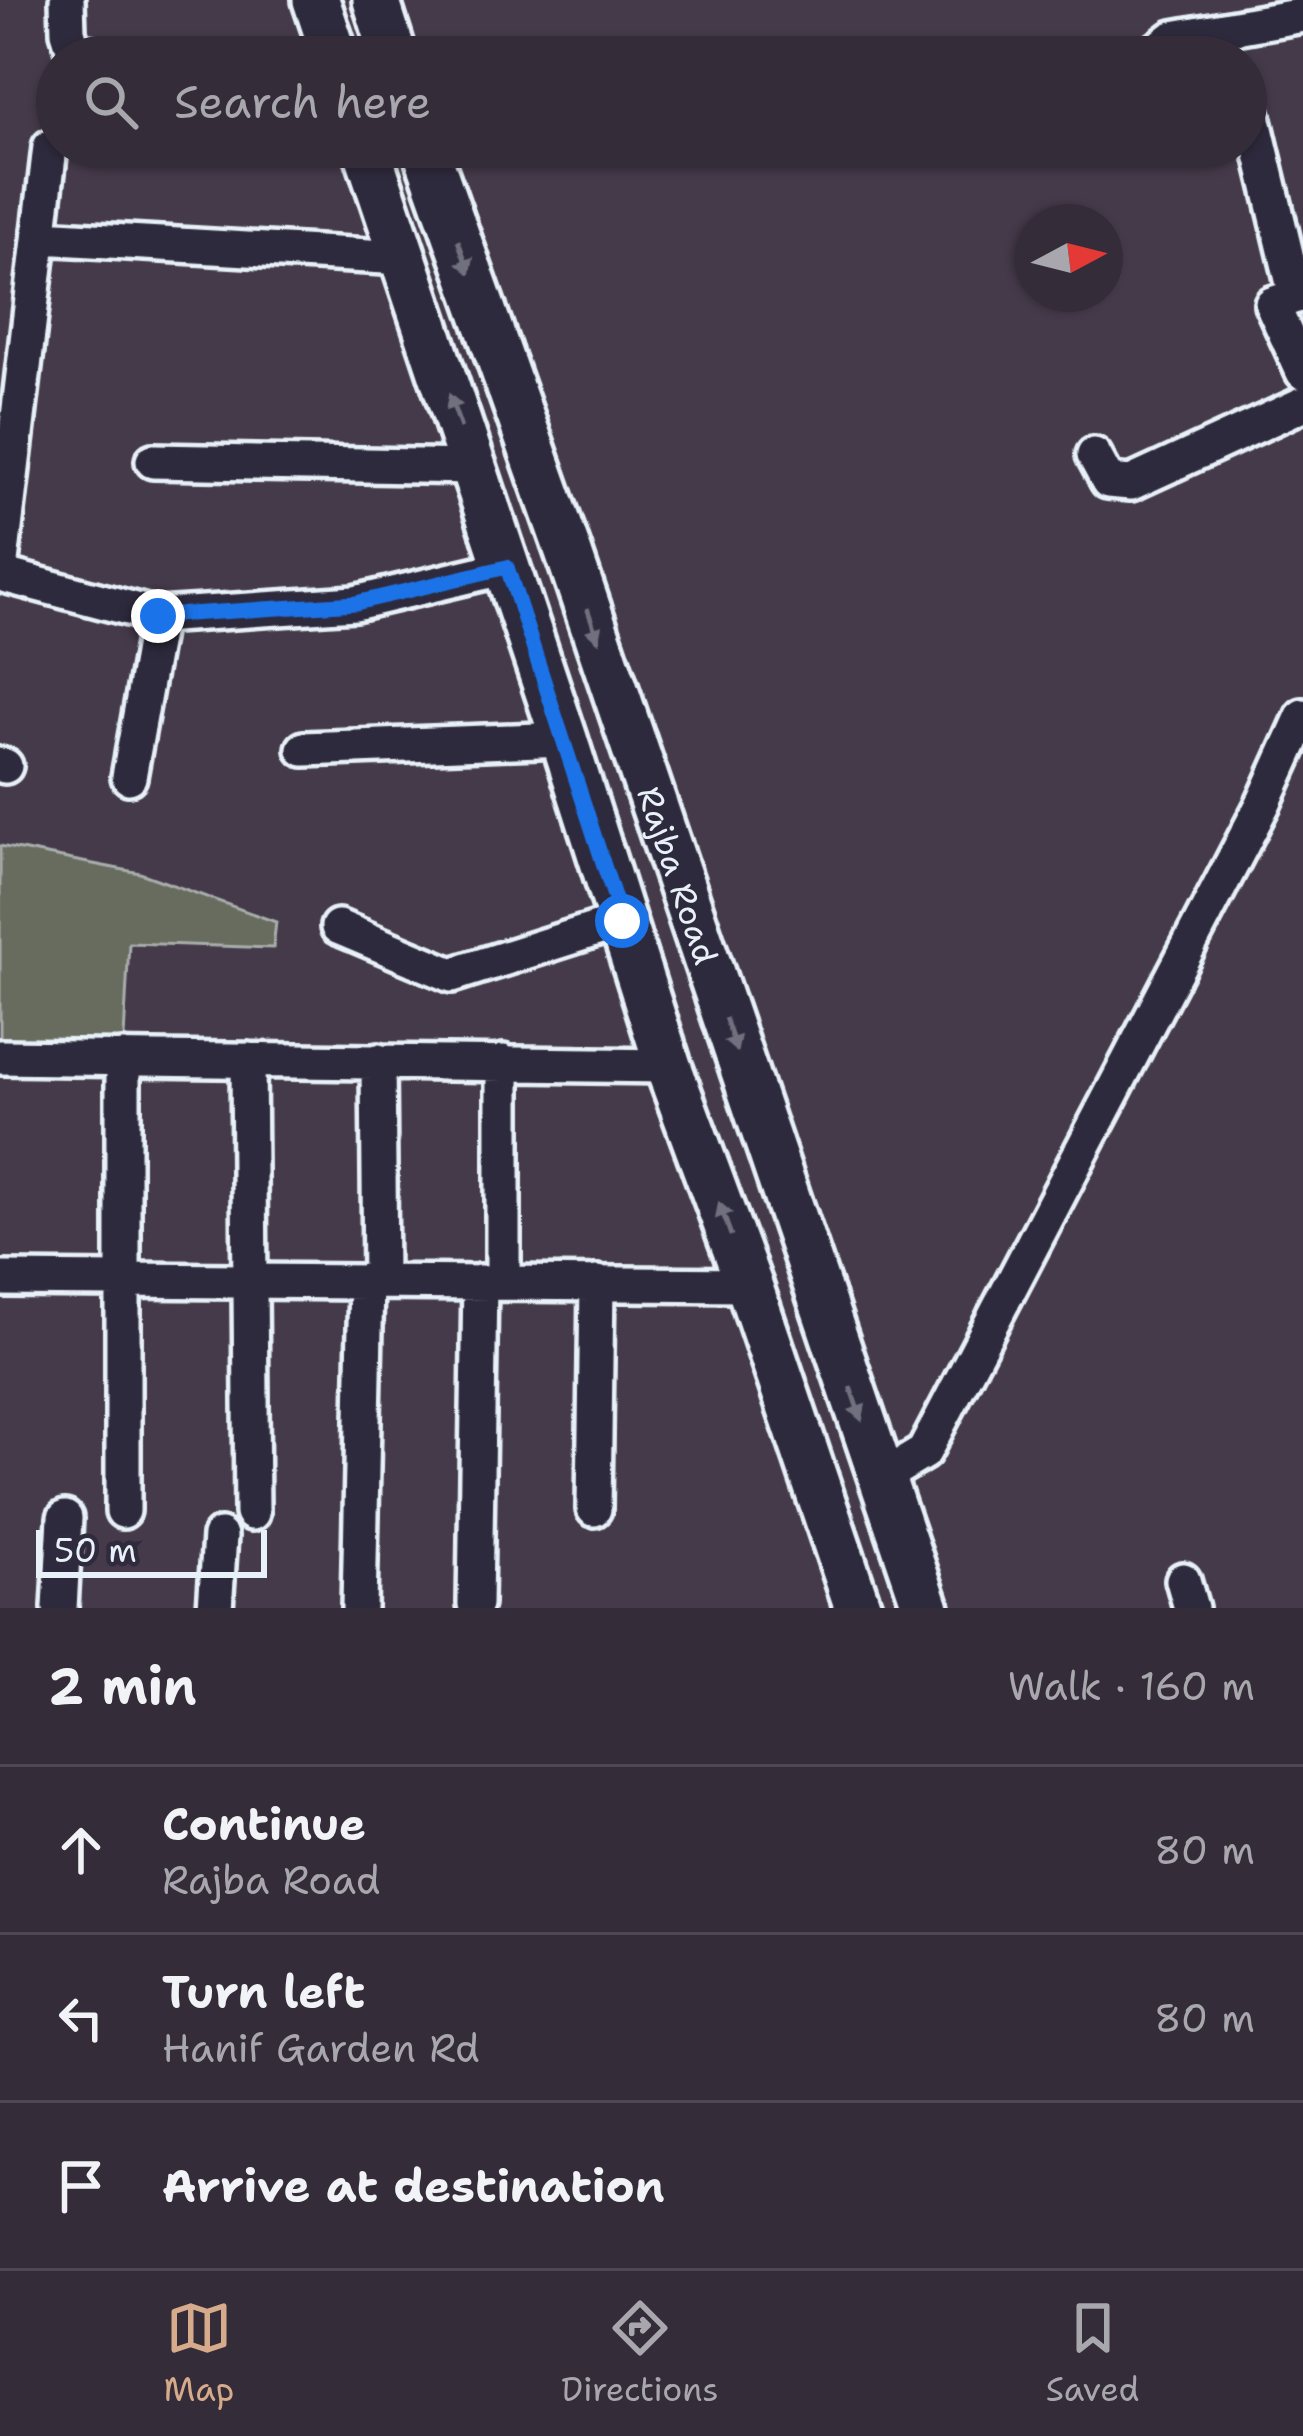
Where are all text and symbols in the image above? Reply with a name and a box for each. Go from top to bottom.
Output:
search box [36,36,1267,168]
icon: search [78,69,144,135]
text: Search here [174,72,431,132]
north arrow [1015,204,1123,312]
one-way arrow [456,239,474,275]
one-way arrow [444,392,463,429]
route end [131,589,185,643]
one-way arrow [585,607,604,644]
street label: Rajba Road [626,781,728,970]
route start [595,894,649,948]
one-way arrow [723,1017,742,1054]
one-way arrow [714,1201,733,1237]
one-way arrow [848,1386,866,1422]
scale bar [36,1524,267,1577]
text: 50 m [54,1528,137,1573]
text: 2 min [48,1652,197,1720]
text: Walk · 160 m [1008,1660,1255,1712]
text: Continue [162,1794,366,1854]
icon: ahead [48,1817,114,1883]
text: 80 m [1154,1824,1255,1876]
text: Rajba Road [162,1854,380,1906]
text: Turn left [162,1962,365,2022]
icon: left [48,1985,114,2051]
text: 80 m [1154,1992,1255,2044]
text: Hanif Garden Rd [162,2022,480,2074]
icon: arrive [48,2153,114,2219]
text: Arrive at destination [162,2156,665,2216]
tab: Map [164,2295,234,2412]
tab: Directions [561,2295,719,2412]
tab: Saved [1046,2295,1139,2412]

